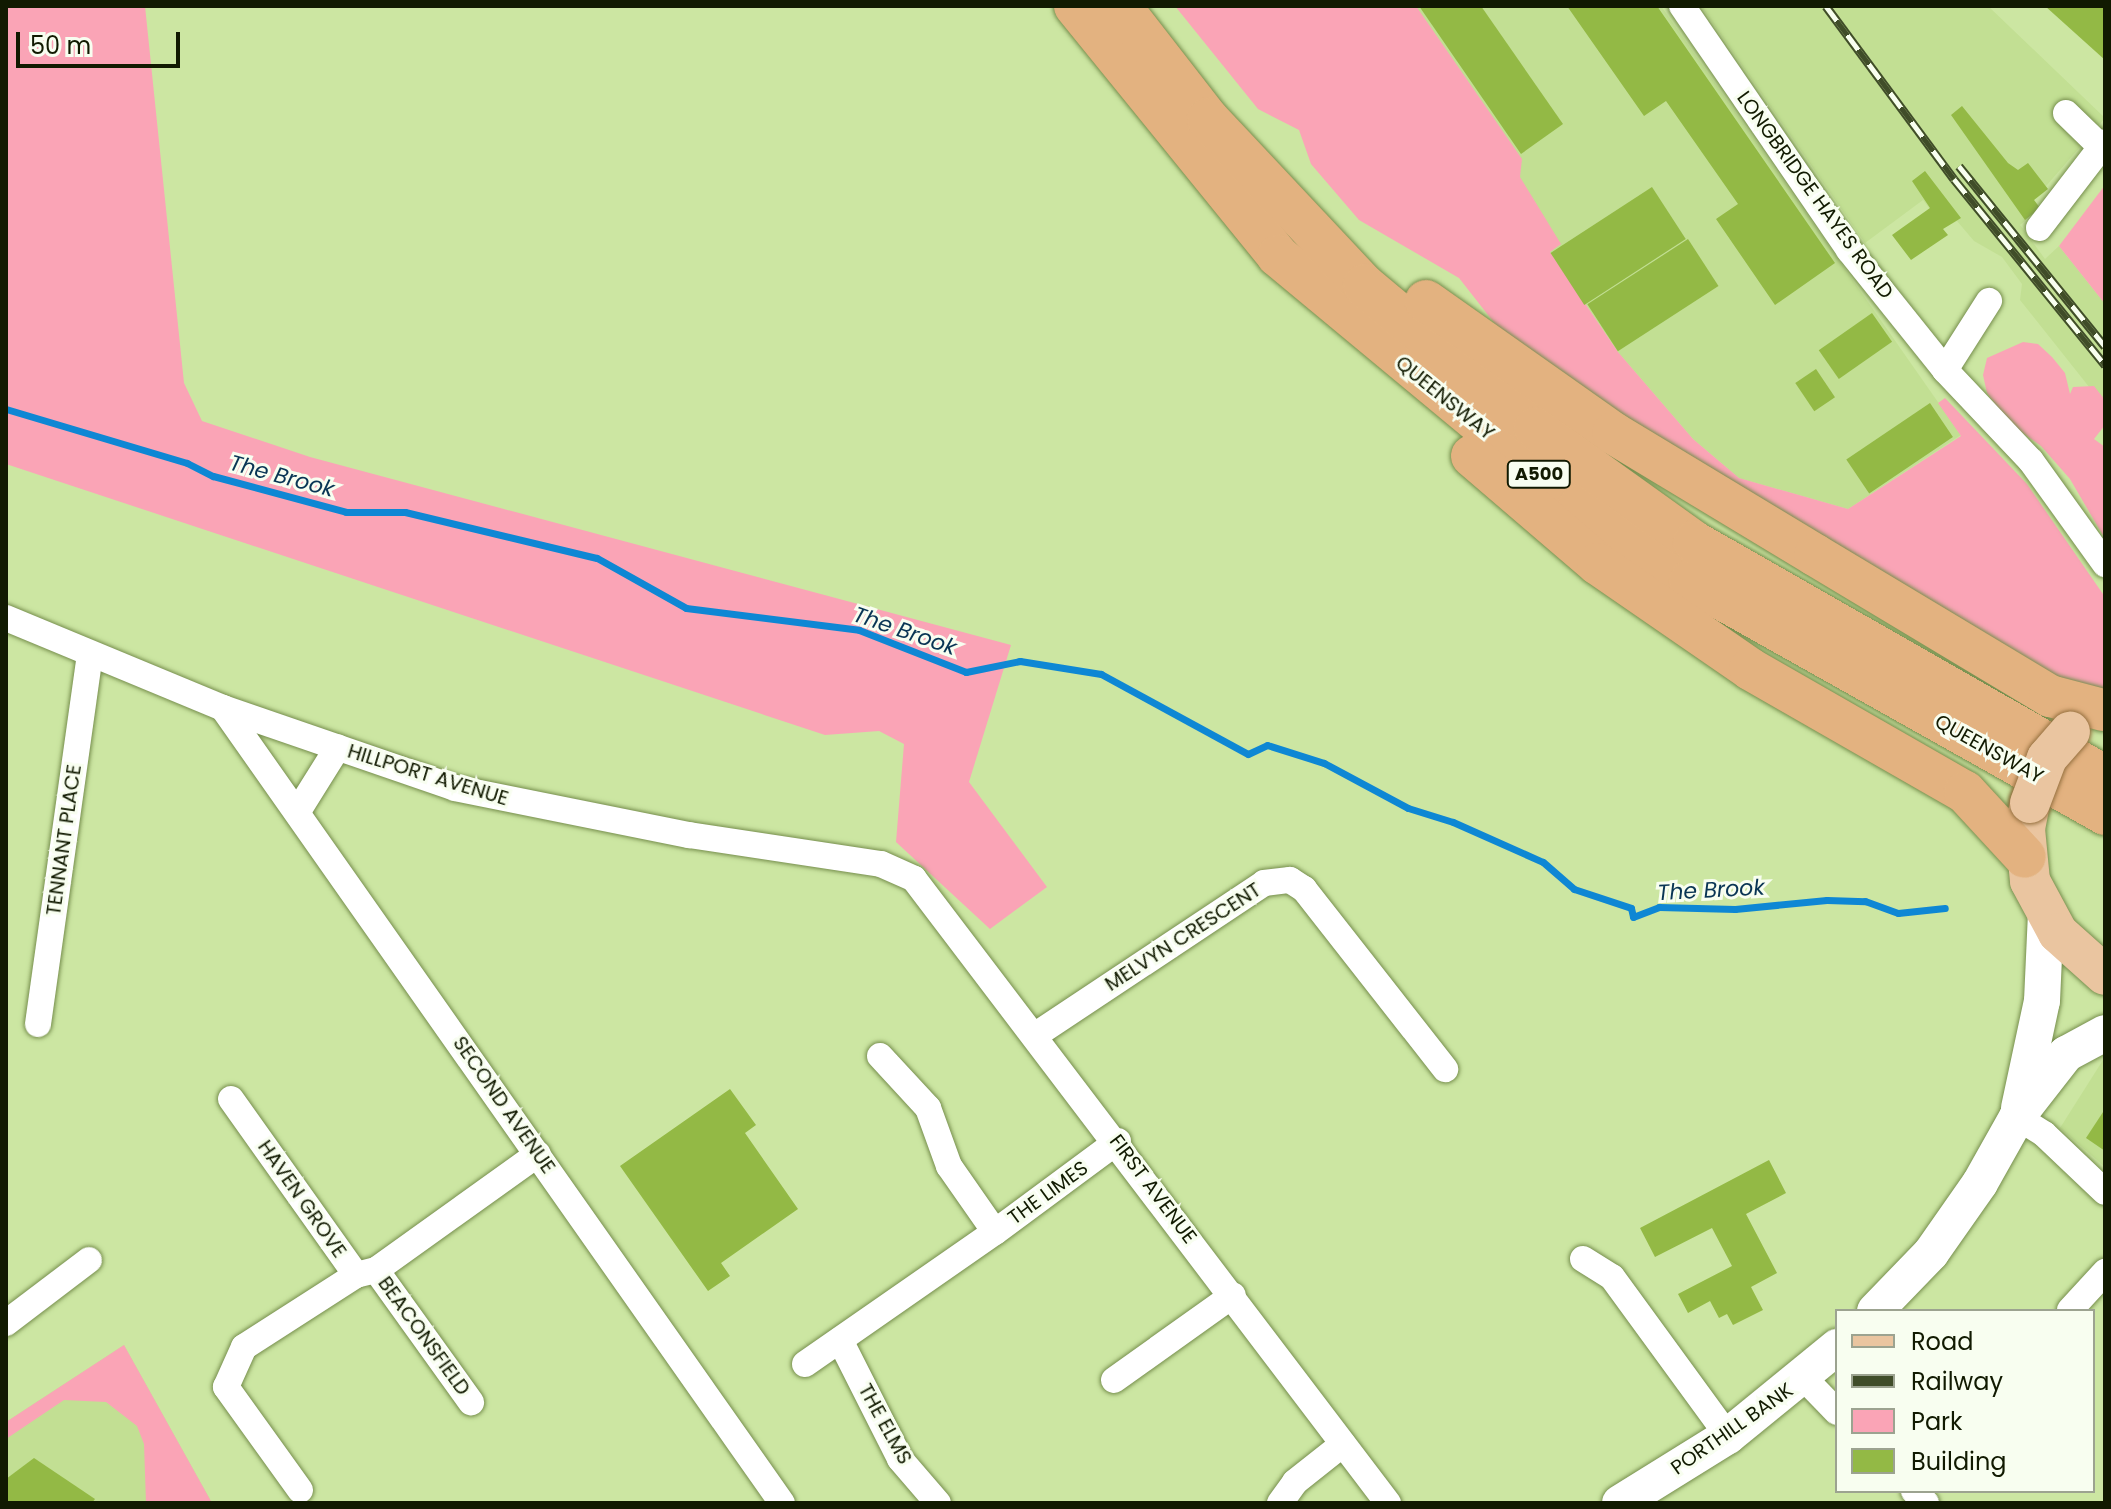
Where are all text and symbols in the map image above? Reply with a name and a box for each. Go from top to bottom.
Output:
scale bar [20,16,184,66]
text: 50 m [30,29,91,62]
street label: LONGBRIDGE HAYES ROAD [1732,87,1898,303]
street label: QUEENSWAY [1391,351,1499,445]
water label: The Brook [227,449,337,503]
road number: A500 [1505,460,1573,488]
water label: The Brook [850,601,960,661]
street label: QUEENSWAY [1931,709,2047,789]
street label: HILLPORT AVENUE [345,739,511,811]
street label: TENNANT PLACE [42,763,86,917]
water label: The Brook [1657,874,1765,906]
street label: MELVYN CRESCENT [1101,878,1265,996]
street label: SECOND AVENUE [448,1032,560,1178]
street label: FIRST AVENUE [1104,1130,1202,1248]
street label: HAVEN GROVE [253,1136,351,1262]
street label: THE LIMES [1003,1156,1093,1230]
street label: BEACONSFIELD [373,1272,475,1400]
legend [1835,1309,2095,1493]
text: Road [1911,1325,1973,1358]
text: Railway [1911,1365,2003,1398]
street label: PORTHILL BANK [1666,1378,1798,1480]
street label: THE ELMS [853,1380,917,1468]
text: Park [1911,1405,1962,1438]
text: Building [1911,1445,2007,1478]

